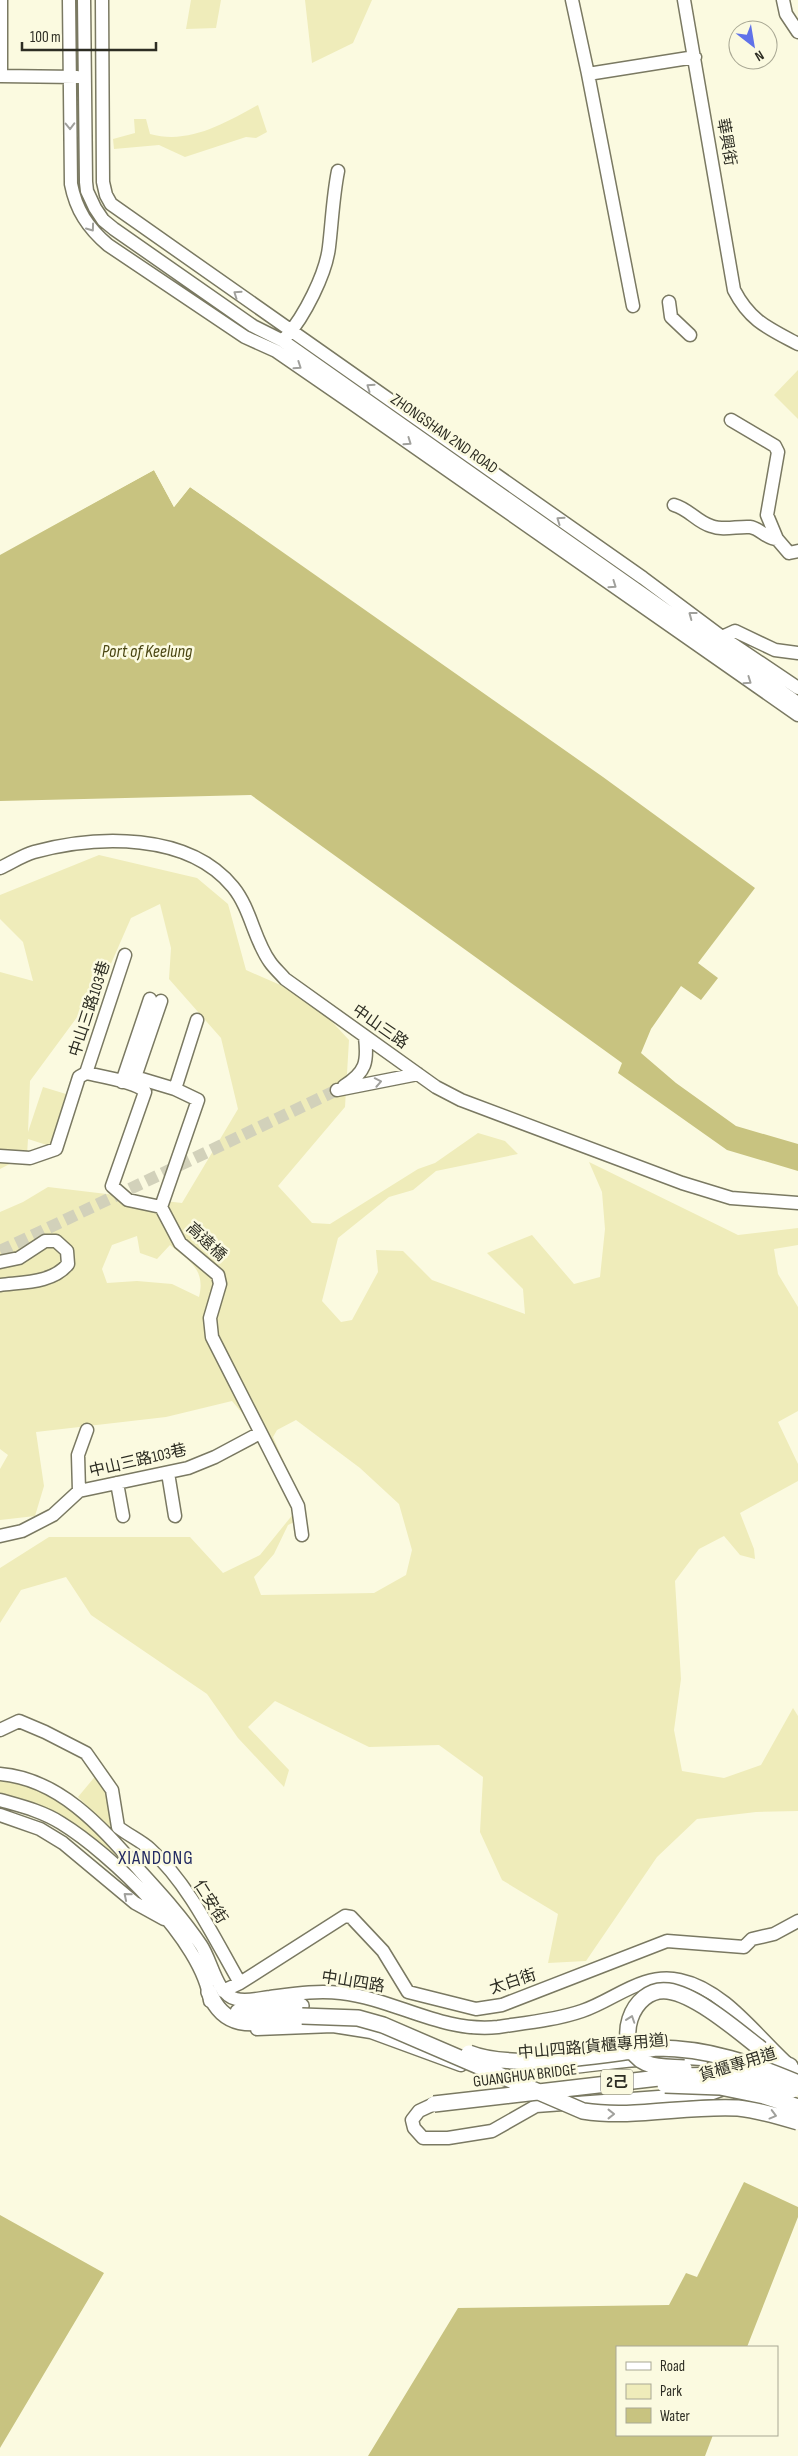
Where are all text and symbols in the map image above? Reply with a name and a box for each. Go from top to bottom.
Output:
scale bar [22,20,156,52]
north arrow [728,20,778,70]
text: 100 m [30,28,61,47]
text: N [752,47,767,65]
street label: 華興街 [712,117,740,167]
one-way arrow [65,122,75,130]
one-way arrow [85,222,94,232]
one-way arrow [233,291,243,300]
one-way arrow [292,360,301,369]
one-way arrow [366,384,376,393]
street label: ZHONGSHAN 2ND ROAD [387,390,501,478]
one-way arrow [402,436,412,445]
one-way arrow [556,517,566,526]
one-way arrow [607,579,617,588]
one-way arrow [688,612,698,621]
water label: Port of Keelung [102,641,193,662]
one-way arrow [743,675,752,684]
street label: 中山三路103巷 [66,959,114,1059]
street label: 中山三路 [348,1001,412,1053]
one-way arrow [373,1077,382,1088]
street label: 高遠橋 [182,1219,230,1265]
street label: 中山三路103巷 [87,1441,189,1481]
district label: XIANDONG [117,1847,194,1870]
street label: 仁安街 [189,1877,231,1927]
one-way arrow [124,1894,133,1902]
street label: 太白街 [487,1966,539,1998]
street label: 中山四路 [320,1968,386,1996]
one-way arrow [625,2016,635,2024]
street label: 中山四路(貨櫃專用道) [517,2031,669,2063]
street label: 貨櫃專用道 [697,2044,779,2086]
street label: GUANGHUA BRIDGE [472,2060,578,2092]
road number: 2己 [601,2070,633,2094]
one-way arrow [608,2109,616,2119]
one-way arrow [768,2109,777,2119]
legend [616,2346,778,2436]
text: Road [660,2357,685,2376]
text: Park [660,2382,682,2401]
text: Water [660,2407,691,2426]

